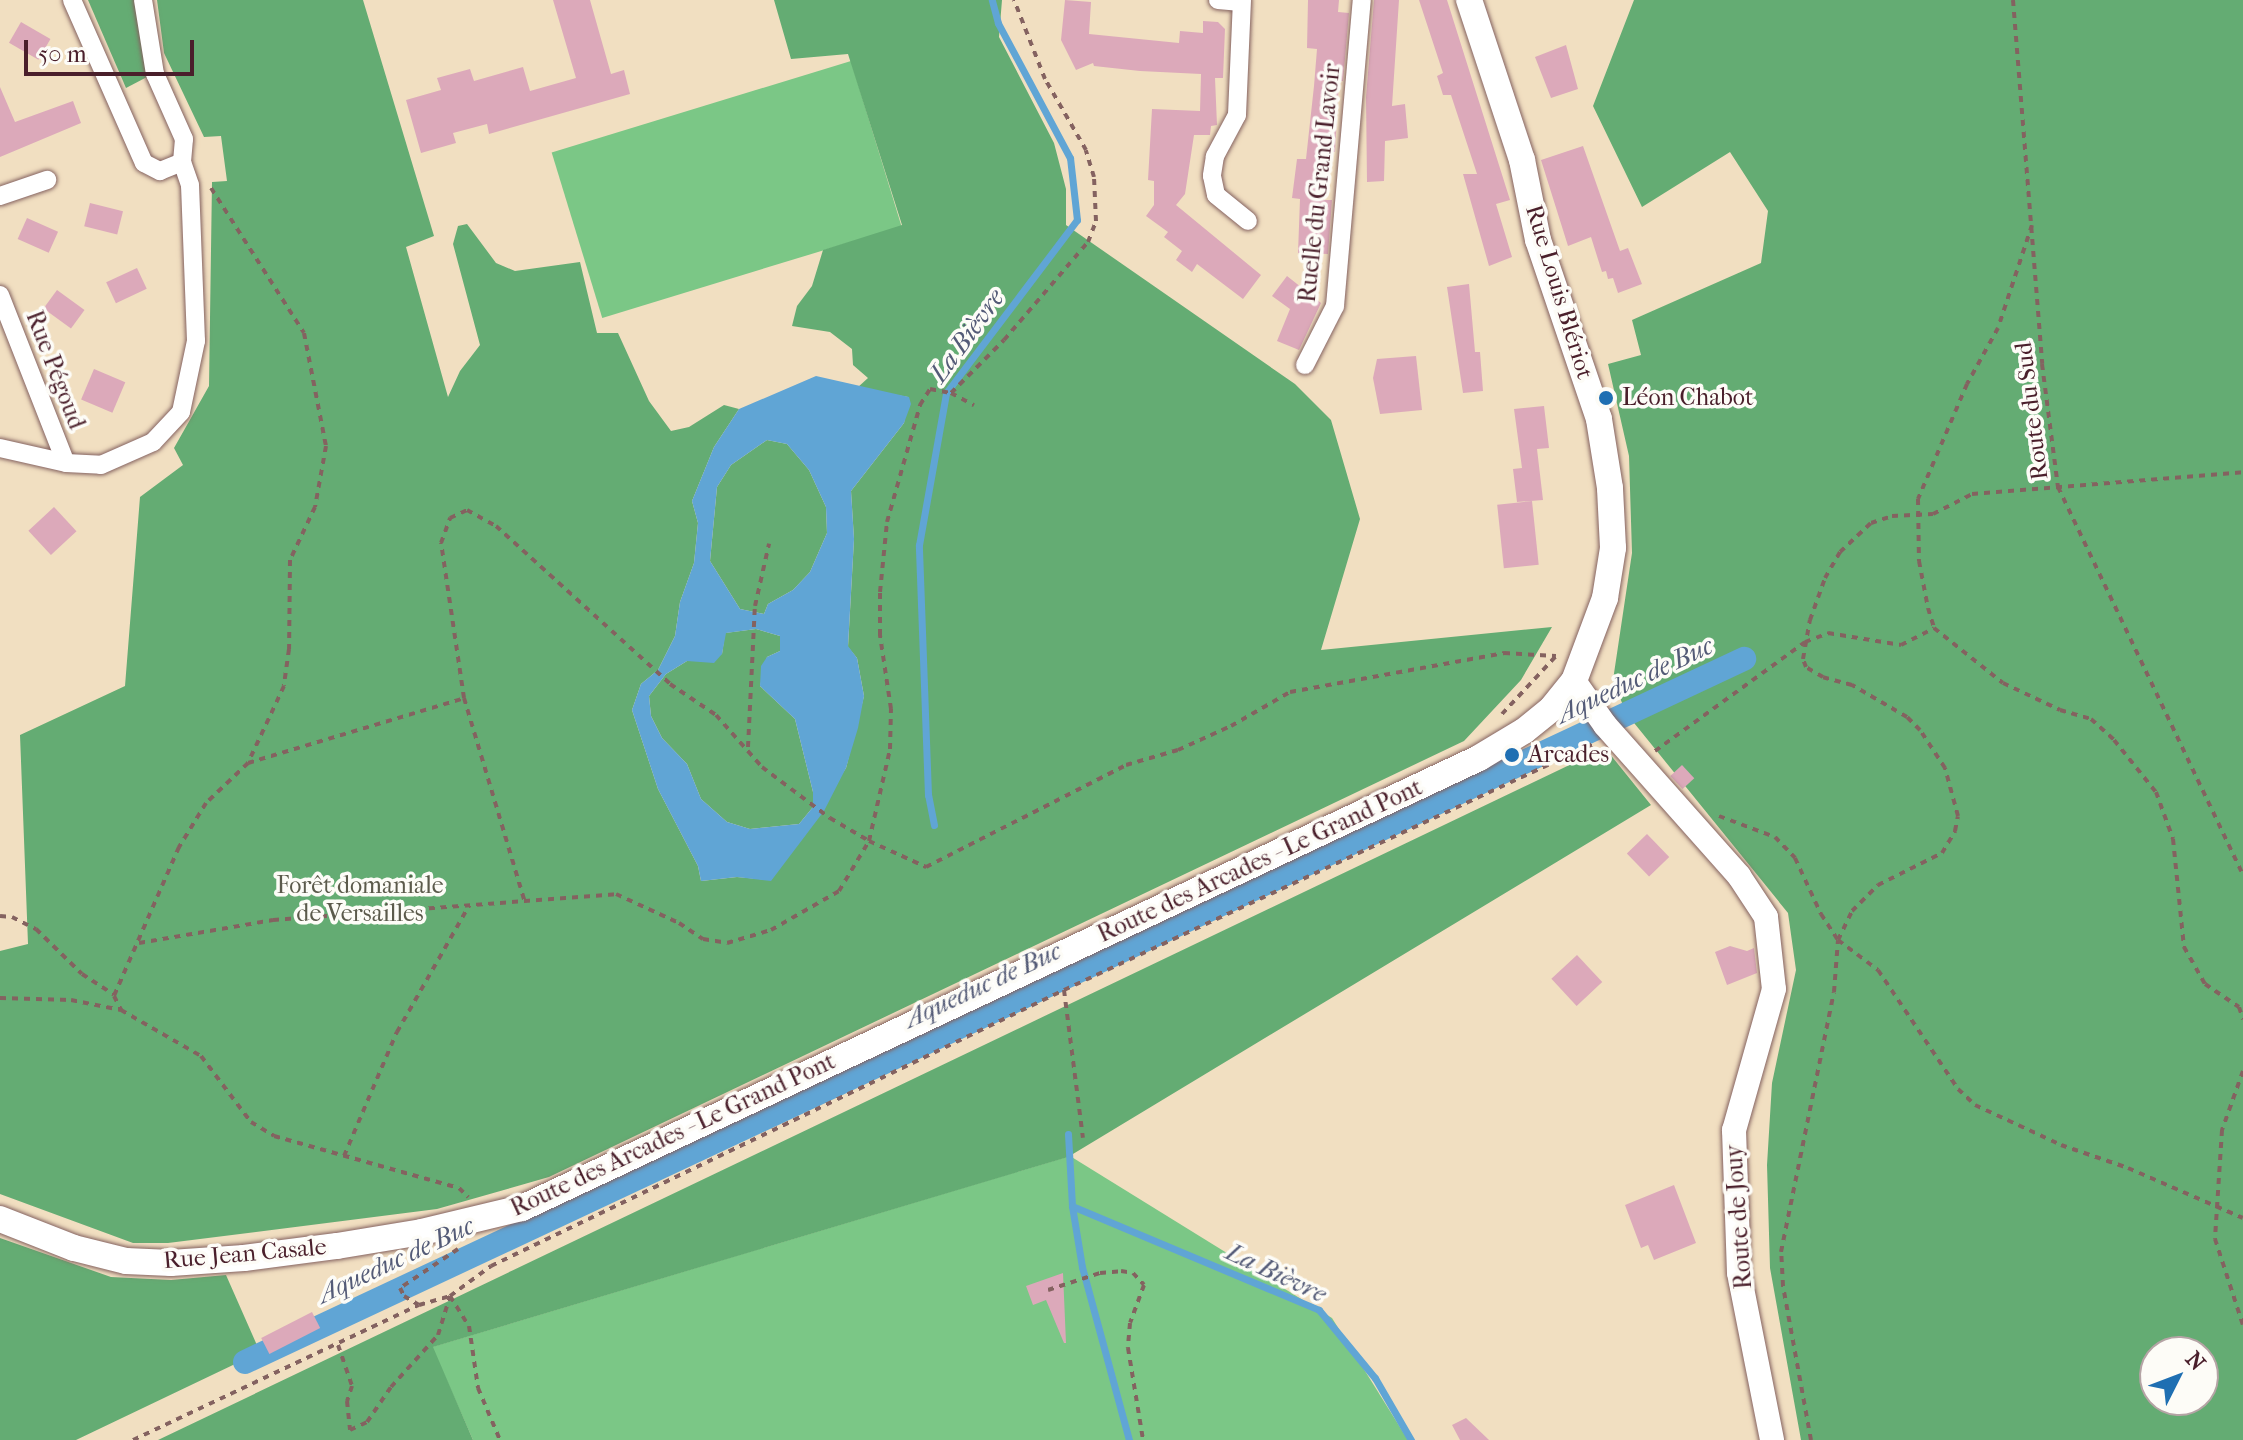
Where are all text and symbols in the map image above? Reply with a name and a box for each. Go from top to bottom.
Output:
scale bar [28,24,198,74]
text: 50 m [38,40,87,68]
street label: Ruelle du Grand Lavoir [1293,62,1347,304]
street label: Rue Louis Blériot [1519,202,1599,382]
water label: La Bièvre [923,283,1011,389]
street label: Rue Pégoud [19,307,91,433]
street label: Route du Sud [2009,340,2055,482]
place label: Léon Chabot [1622,384,1753,412]
marker: Léon Chabot [1597,389,1615,407]
water label: Aqueduc de Buc [1552,630,1718,730]
place label: Arcades [1528,741,1609,769]
marker: Arcades [1503,746,1521,764]
street label: Route des Arcades - Le Grand Pont [1093,773,1427,949]
park label: Forêt domaniale de Versailles [276,872,444,928]
water label: Aqueduc de Buc [900,935,1066,1035]
street label: Route des Arcades - Le Grand Pont [506,1047,840,1223]
street label: Route de Jouy [1720,1144,1758,1290]
water label: Aqueduc de Buc [313,1210,479,1310]
street label: Rue Jean Casale [162,1233,328,1275]
water label: La Bièvre [1221,1236,1331,1310]
north arrow [2139,1336,2219,1416]
text: N [2180,1346,2211,1376]

